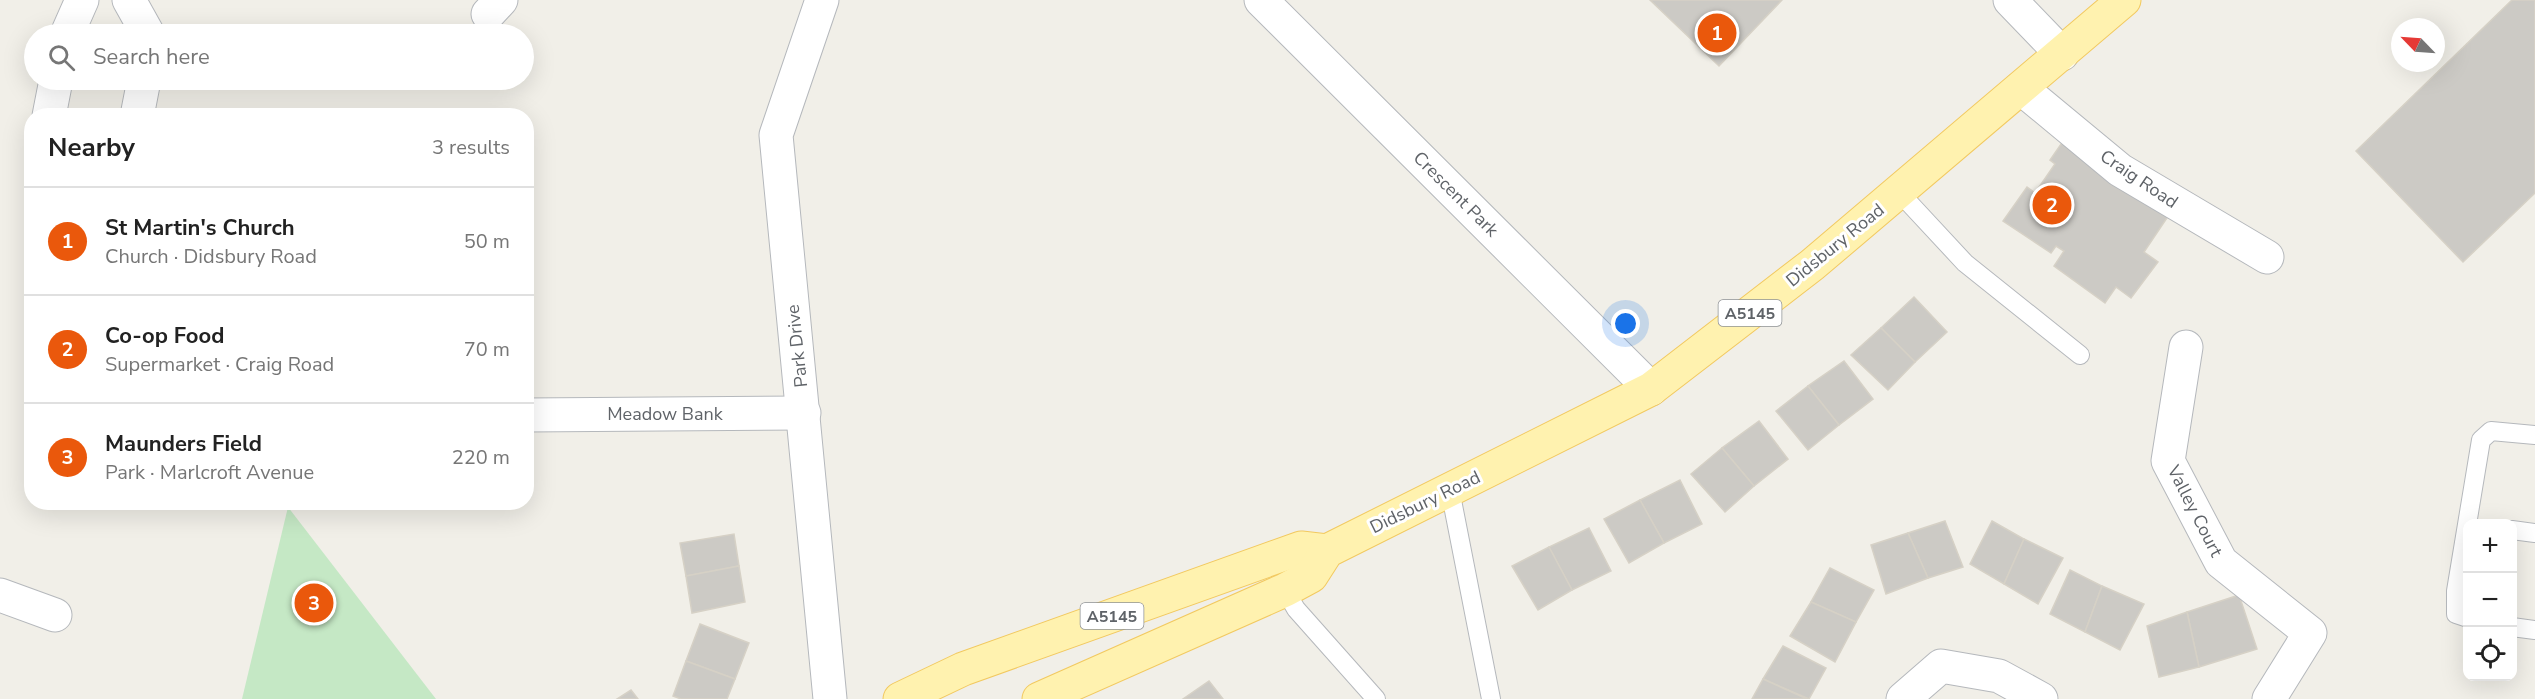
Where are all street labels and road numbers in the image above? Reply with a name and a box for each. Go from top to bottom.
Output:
street label: Craig Road [2095,144,2183,214]
street label: Crescent Park [1408,146,1505,243]
street label: Didsbury Road [1781,198,1889,292]
road number: A5145 [1718,300,1782,326]
street label: Park Drive [781,303,813,389]
street label: Meadow Bank [607,402,724,426]
street label: Valley Court [2161,460,2229,561]
street label: Didsbury Road [1366,465,1484,539]
road number: A5145 [1080,603,1144,629]

